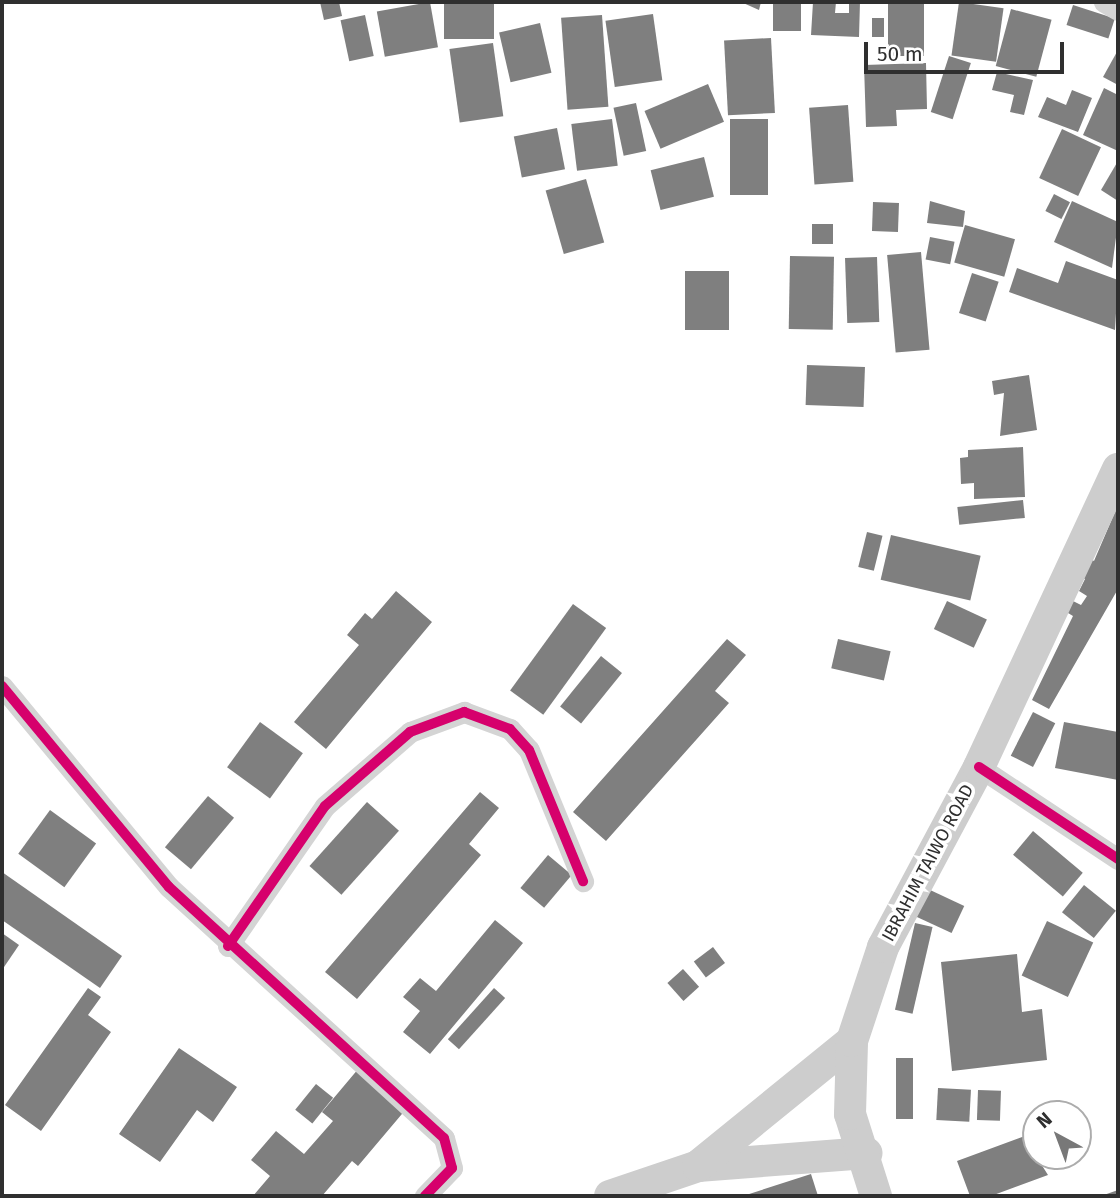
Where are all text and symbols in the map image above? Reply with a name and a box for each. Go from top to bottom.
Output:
scale bar [868,28,1068,72]
text: 50 m [877,41,923,67]
street label: IBRAHIM TAIWO ROAD [877,781,979,945]
north arrow [1022,1100,1092,1170]
text: N [1032,1107,1057,1133]

